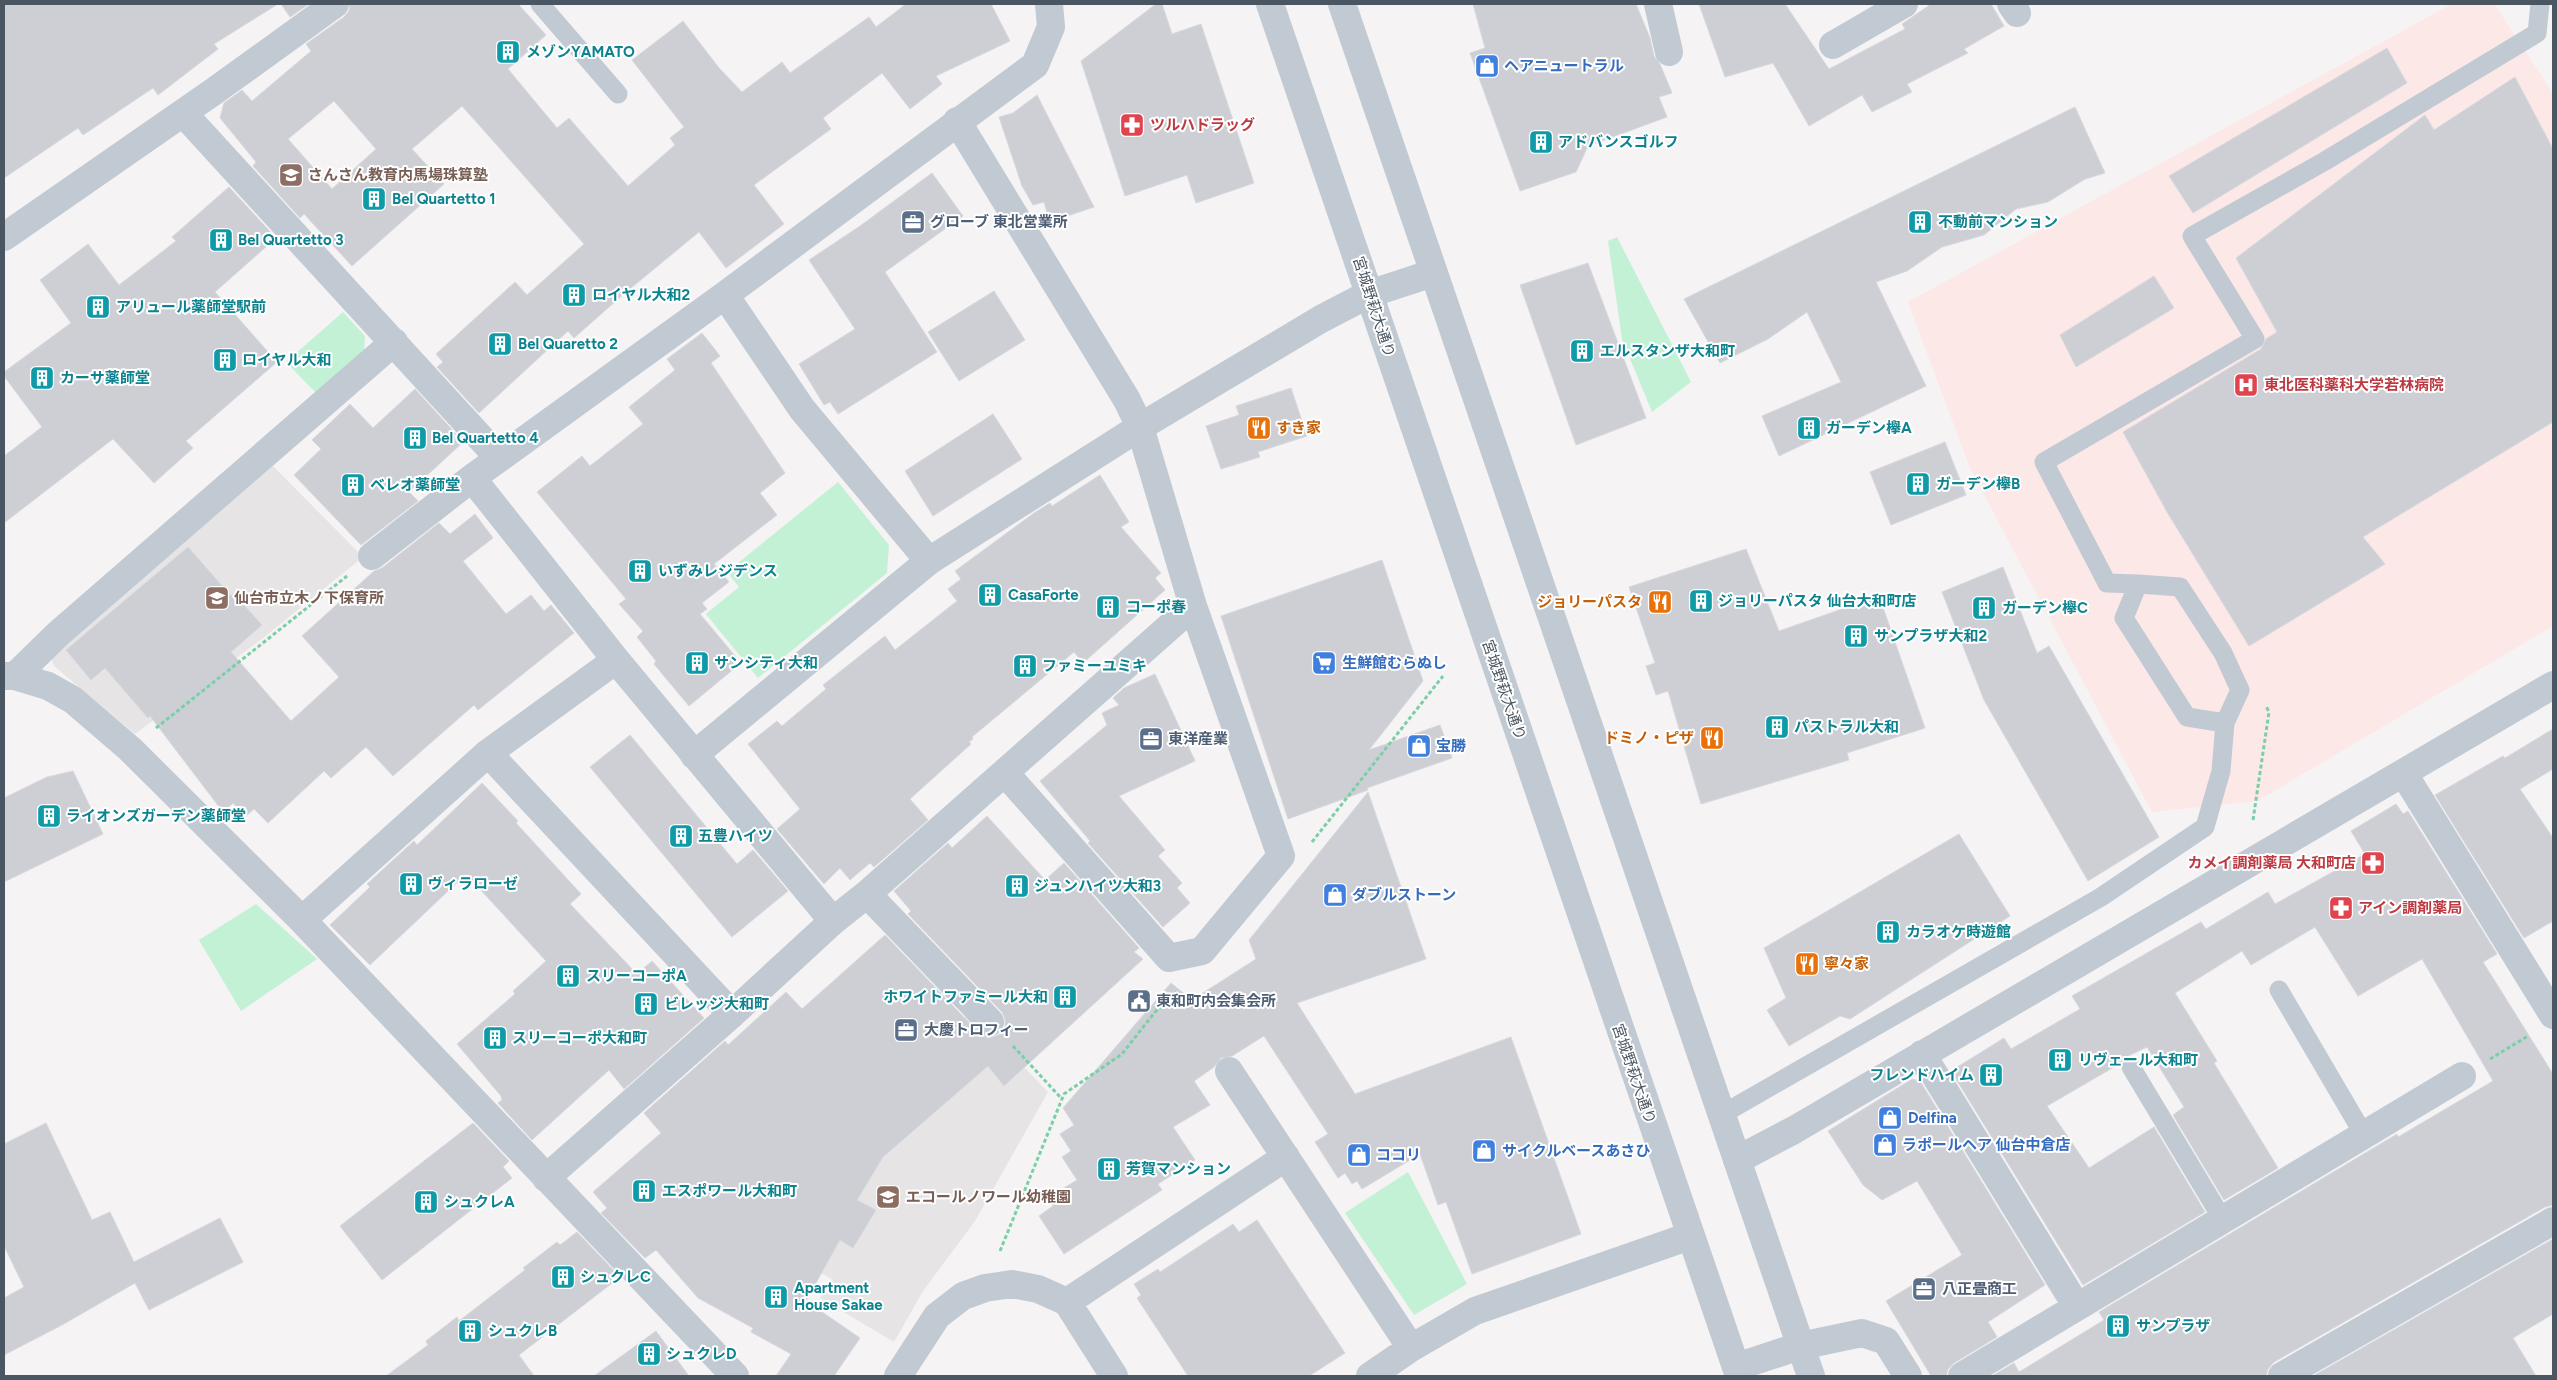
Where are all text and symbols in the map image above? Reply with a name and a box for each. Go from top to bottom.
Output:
building icon: メゾンYAMATO [495,39,521,65]
place label: メゾンYAMATO [526,43,635,61]
shop icon: ヘアニュートラル [1474,53,1500,79]
place label: ヘアニュートラル [1504,57,1624,75]
pharmacy icon: ツルハドラッグ [1119,112,1145,138]
place label: ツルハドラッグ [1150,116,1255,134]
building icon: アドバンスゴルフ [1528,129,1554,155]
place label: アドバンスゴルフ [1558,133,1678,151]
school or university icon: さんさん教育内馬場珠算塾 [278,162,304,188]
place label: さんさん教育内馬場珠算塾 [308,166,488,184]
building icon: Bel Quartetto 1 [361,186,387,212]
place label: Bel Quartetto 1 [392,190,496,208]
office icon: グローブ 東北営業所 [900,209,926,235]
building icon: 不動前マンション [1907,209,1933,235]
place label: グローブ 東北営業所 [930,213,1068,231]
place label: 不動前マンション [1938,213,2058,231]
building icon: Bel Quartetto 3 [208,227,234,253]
place label: Bel Quartetto 3 [238,231,344,249]
street label: 宮城野萩大通り [1349,254,1399,360]
building icon: ロイヤル大和2 [561,282,587,308]
place label: ロイヤル大和2 [592,286,691,304]
building icon: アリュール薬師堂駅前 [85,294,111,320]
place label: アリュール薬師堂駅前 [116,298,266,316]
building icon: Bel Quaretto 2 [487,331,513,357]
place label: Bel Quaretto 2 [518,335,618,353]
building icon: エルスタンザ大和町 [1569,338,1595,364]
place label: エルスタンザ大和町 [1600,342,1735,360]
building icon: ロイヤル大和 [212,347,238,373]
place label: ロイヤル大和 [242,351,332,369]
building icon: カーサ薬師堂 [29,365,55,391]
place label: カーサ薬師堂 [60,369,150,387]
hospital icon: 東北医科薬科大学若林病院 [2233,372,2259,398]
place label: 東北医科薬科大学若林病院 [2264,376,2444,394]
restaurant icon: すき家 [1246,415,1272,441]
building icon: ガーデン欅A [1796,415,1822,441]
place label: すき家 [1276,419,1321,437]
place label: ガーデン欅A [1826,419,1912,437]
building icon: Bel Quartetto 4 [402,425,428,451]
place label: Bel Quartetto 4 [432,429,539,447]
building icon: ガーデン欅B [1905,471,1931,497]
building icon: ベレオ薬師堂 [340,472,366,498]
place label: ガーデン欅B [1936,475,2020,493]
place label: ベレオ薬師堂 [370,476,460,494]
building icon: いずみレジデンス [627,558,653,584]
place label: いずみレジデンス [658,562,778,580]
building icon: CasaForte [977,582,1003,608]
school or university icon: 仙台市立木ノ下保育所 [204,585,230,611]
place label: CasaForte [1008,586,1079,604]
building icon: ジョリーパスタ 仙台大和町店 [1688,588,1714,614]
place label: 仙台市立木ノ下保育所 [234,589,384,607]
restaurant icon: ジョリーパスタ [1647,589,1673,615]
place label: ジョリーパスタ 仙台大和町店 [1718,592,1916,610]
place label: ジョリーパスタ [1537,593,1642,611]
building icon: コーポ春 [1095,594,1121,620]
building icon: ガーデン欅C [1971,595,1997,621]
place label: コーポ春 [1126,598,1186,616]
place label: ガーデン欅C [2002,599,2088,617]
building icon: サンプラザ大和2 [1843,623,1869,649]
place label: サンプラザ大和2 [1874,627,1988,645]
street label: 宮城野萩大通り [1478,637,1530,743]
building icon: サンシティ大和 [684,650,710,676]
supermarket icon: 生鮮館むらぬし [1311,650,1337,676]
building icon: ファミーユミキ [1012,653,1038,679]
place label: サンシティ大和 [714,654,818,672]
place label: 生鮮館むらぬし [1342,654,1447,672]
place label: ファミーユミキ [1042,657,1147,675]
building icon: パストラル大和 [1764,714,1790,740]
place label: パストラル大和 [1794,718,1899,736]
restaurant icon: ドミノ・ピザ [1699,725,1725,751]
office icon: 東洋産業 [1138,726,1164,752]
place label: ドミノ・ピザ [1604,729,1694,747]
place label: 東洋産業 [1168,730,1228,748]
shop icon: 宝勝 [1406,733,1432,759]
place label: 宝勝 [1436,737,1466,755]
building icon: ライオンズガーデン薬師堂 [36,803,62,829]
place label: ライオンズガーデン薬師堂 [66,807,246,825]
building icon: 五豊ハイツ [668,823,694,849]
place label: 五豊ハイツ [698,827,773,845]
pharmacy icon: カメイ調剤薬局 大和町店 [2360,850,2386,876]
place label: カメイ調剤薬局 大和町店 [2187,854,2356,872]
building icon: ヴィラローゼ [398,871,424,897]
building icon: ジュンハイツ大和3 [1004,873,1030,899]
place label: ヴィラローゼ [428,875,518,893]
place label: ジュンハイツ大和3 [1034,877,1161,895]
shop icon: ダブルストーン [1322,882,1348,908]
place label: ダブルストーン [1352,886,1456,904]
pharmacy icon: アイン調剤薬局 [2328,895,2354,921]
place label: アイン調剤薬局 [2358,899,2462,917]
building icon: カラオケ時遊館 [1875,919,1901,945]
place label: カラオケ時遊館 [1906,923,2011,941]
restaurant icon: 寧々家 [1794,951,1820,977]
place label: 寧々家 [1824,955,1869,973]
building icon: スリーコーポA [555,963,581,989]
place label: スリーコーポA [586,967,687,985]
building icon: ホワイトファミール大和 [1052,984,1078,1010]
place label: ホワイトファミール大和 [883,988,1048,1006]
public building icon: 東和町内会集会所 [1126,988,1152,1014]
building icon: ビレッジ大和町 [633,991,659,1017]
place label: 東和町内会集会所 [1156,992,1276,1010]
place label: ビレッジ大和町 [664,995,769,1013]
office icon: 大慶トロフィー [893,1017,919,1043]
place label: 大慶トロフィー [924,1021,1029,1039]
street label: 宮城野萩大通り [1608,1021,1660,1127]
building icon: スリーコーポ大和町 [482,1025,508,1051]
place label: スリーコーポ大和町 [512,1029,647,1047]
building icon: リヴェール大和町 [2047,1047,2073,1073]
place label: リヴェール大和町 [2078,1051,2198,1069]
building icon: フレンドハイム [1978,1062,2004,1088]
place label: フレンドハイム [1870,1066,1974,1084]
shop icon: Delfina [1877,1105,1903,1131]
place label: Delfina [1908,1109,1957,1127]
shop icon: ラポールヘア 仙台中倉店 [1872,1132,1898,1158]
place label: ラポールヘア 仙台中倉店 [1902,1136,2071,1154]
shop icon: サイクルベースあさひ [1471,1138,1497,1164]
shop icon: ココリ [1346,1142,1372,1168]
place label: サイクルベースあさひ [1502,1142,1651,1160]
place label: ココリ [1376,1146,1421,1164]
building icon: 芳賀マンション [1096,1156,1122,1182]
place label: 芳賀マンション [1126,1160,1231,1178]
building icon: エスポワール大和町 [631,1178,657,1204]
place label: エスポワール大和町 [662,1182,797,1200]
school or university icon: エコールノワール幼稚園 [875,1184,901,1210]
place label: エコールノワール幼稚園 [906,1188,1071,1206]
building icon: シュクレA [413,1189,439,1215]
place label: シュクレA [444,1193,515,1211]
building icon: シュクレC [550,1264,576,1290]
place label: シュクレC [580,1268,651,1286]
office icon: 八正畳商工 [1911,1276,1937,1302]
place label: Apartment House Sakae [794,1279,883,1314]
place label: 八正畳商工 [1942,1280,2017,1298]
building icon: Apartment House Sakae [763,1284,789,1310]
building icon: サンプラザ [2105,1313,2131,1339]
place label: サンプラザ [2136,1317,2211,1335]
building icon: シュクレB [457,1318,483,1344]
place label: シュクレB [488,1322,557,1340]
building icon: シュクレD [636,1341,662,1367]
place label: シュクレD [666,1345,737,1363]

